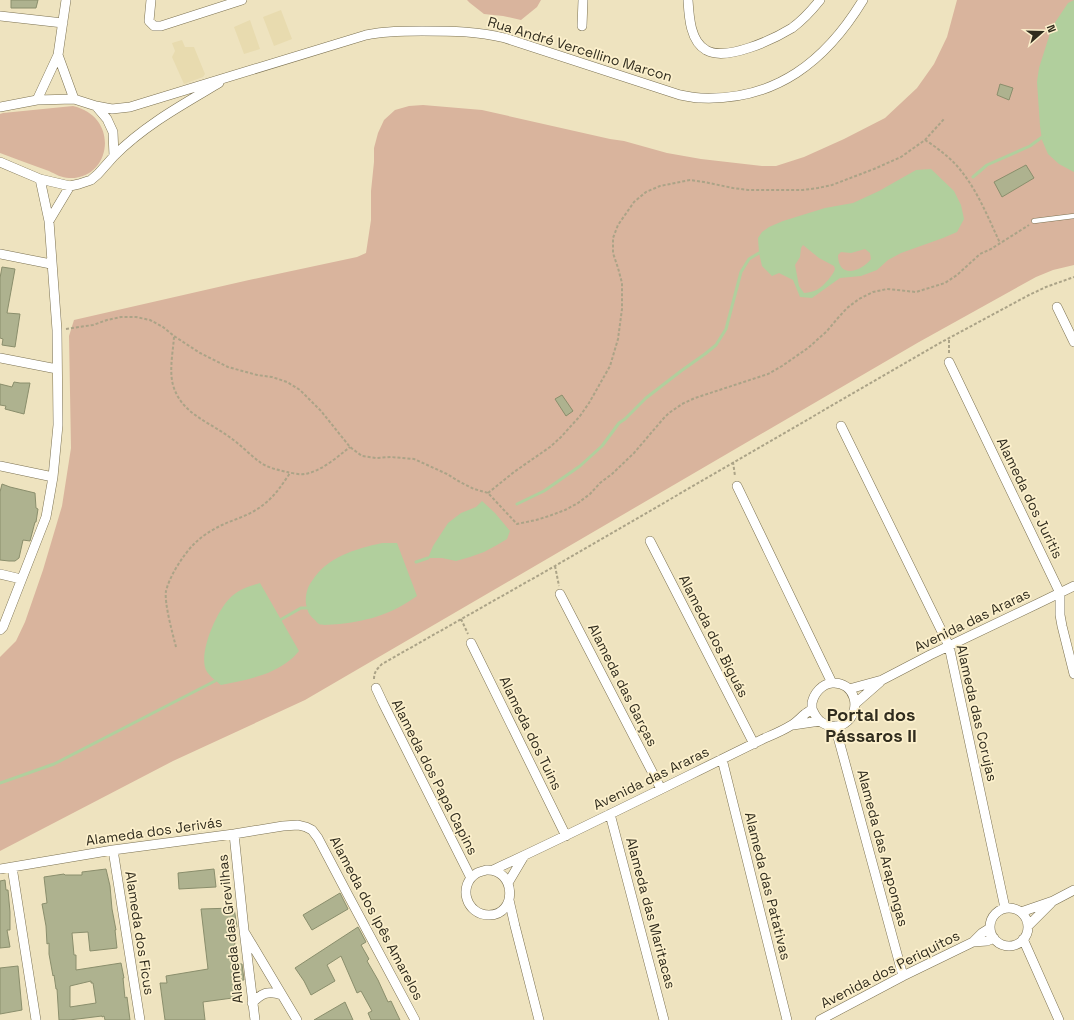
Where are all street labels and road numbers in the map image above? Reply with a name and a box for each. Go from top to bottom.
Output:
street label: Rua André Vercellino Marcon [486,12,674,86]
street label: Alameda dos Juritis [993,435,1067,561]
street label: Alameda dos Biguás [675,572,753,700]
street label: Avenida das Araras [911,584,1033,656]
street label: Alameda das Garças [584,621,662,749]
street label: Alameda das Corujas [953,643,1001,783]
street label: Alameda dos Tuins [496,673,566,793]
street label: Alameda dos Papa Capins [388,696,482,858]
street label: Avenida das Araras [590,742,712,814]
street label: Alameda das Arapongas [853,768,913,928]
street label: Alameda das Patativas [741,810,795,962]
street label: Alameda dos Jerivás [85,813,223,849]
street label: Alameda dos Ipês Amarelos [326,833,428,1003]
street label: Alameda das Maritacas [622,835,680,991]
street label: Alameda das Grevilhas [213,854,247,1004]
street label: Alameda dos Ficus [121,870,159,996]
street label: Avenida dos Periquitos [817,926,963,1012]

